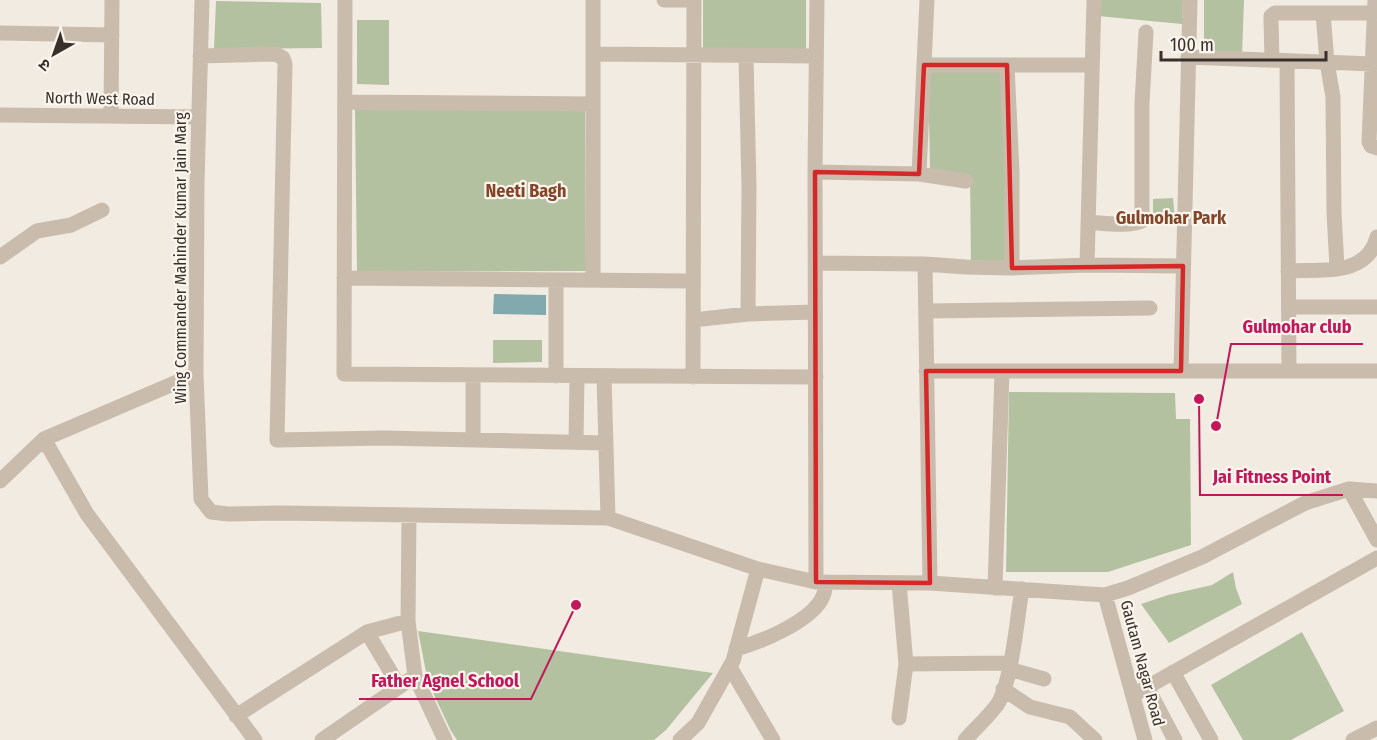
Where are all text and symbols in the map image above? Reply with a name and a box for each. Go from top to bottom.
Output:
north arrow [24,24,84,84]
scale bar [1161,24,1326,62]
text: 100 m [1170,34,1214,56]
text: उ [35,54,54,75]
street label: North West Road [45,88,155,109]
street label: Wing Commander Mahinder Kumar Jain Marg [171,112,190,404]
district label: Neeti Bagh [486,180,566,202]
district label: Gulmohar Park [1116,207,1227,229]
callout: Gulmohar club [1231,308,1363,344]
text: Gulmohar club [1243,316,1352,338]
callout: Jai Fitness Point [1200,459,1343,495]
text: Jai Fitness Point [1212,466,1332,488]
street label: Gautam Nagar Road [1117,598,1168,728]
callout: Father Agnel School [359,663,531,699]
text: Father Agnel School [371,670,519,692]

